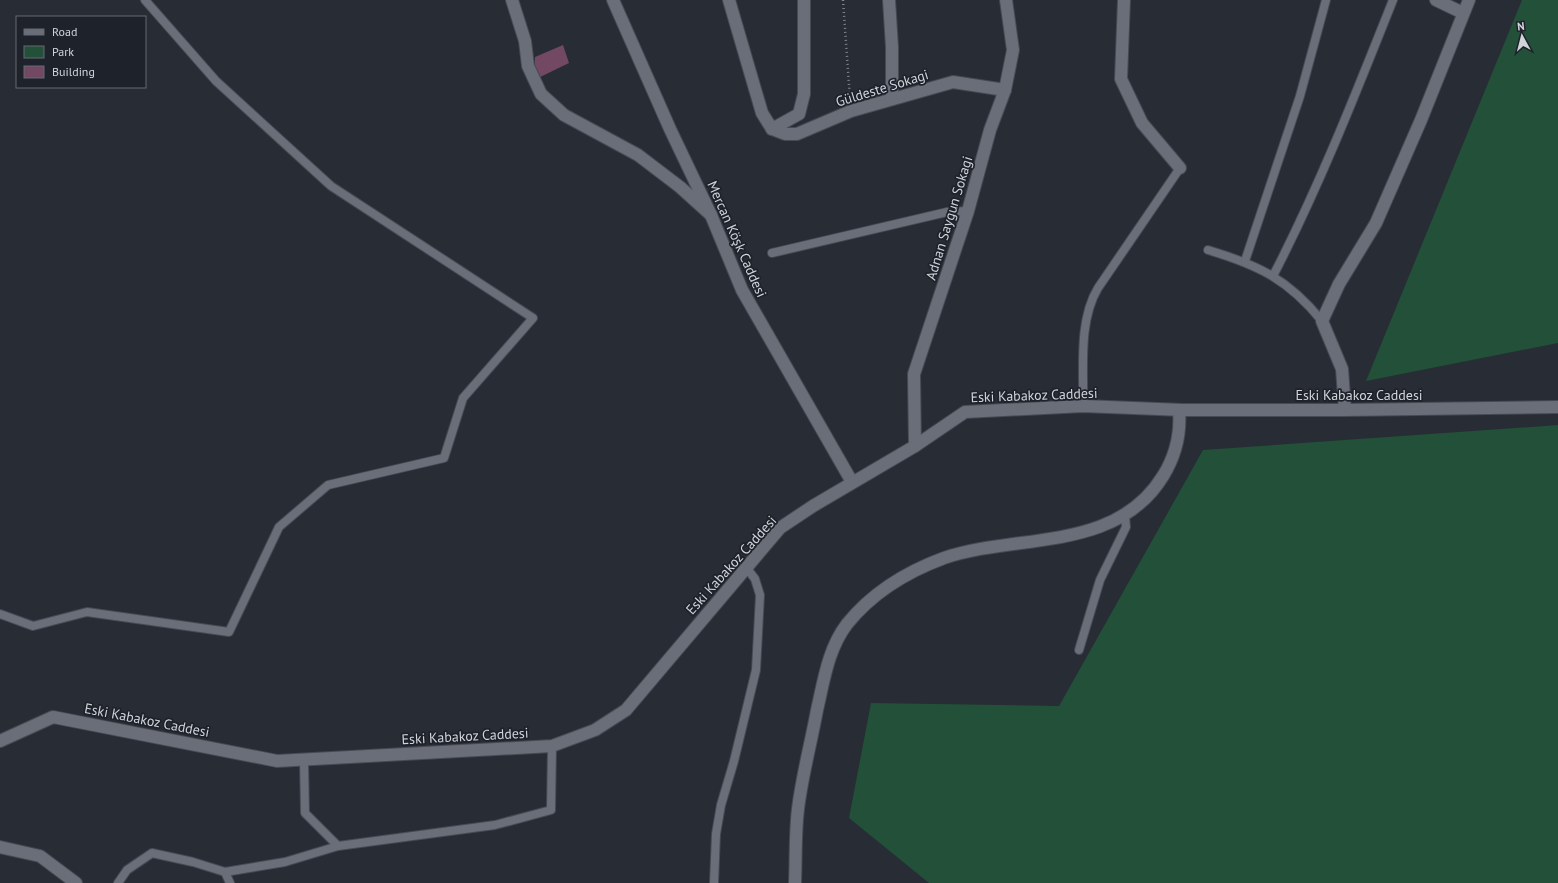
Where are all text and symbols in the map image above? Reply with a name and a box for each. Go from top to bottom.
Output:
legend [16,16,146,88]
north arrow [1502,16,1542,56]
text: N [1516,19,1525,33]
text: Road [52,24,77,39]
text: Park [52,44,74,59]
text: Building [52,64,95,79]
street label: Güldeste Sokagi [833,65,931,111]
street label: Adnan Saygun Sokagi [922,154,976,282]
street label: Mercan Köşk Caddesi [703,178,771,300]
street label: Eski Kabakoz Caddesi [970,384,1098,406]
street label: Eski Kabakoz Caddesi [1295,386,1423,404]
street label: Eski Kabakoz Caddesi [682,512,780,618]
street label: Eski Kabakoz Caddesi [83,699,211,741]
street label: Eski Kabakoz Caddesi [401,724,529,748]

